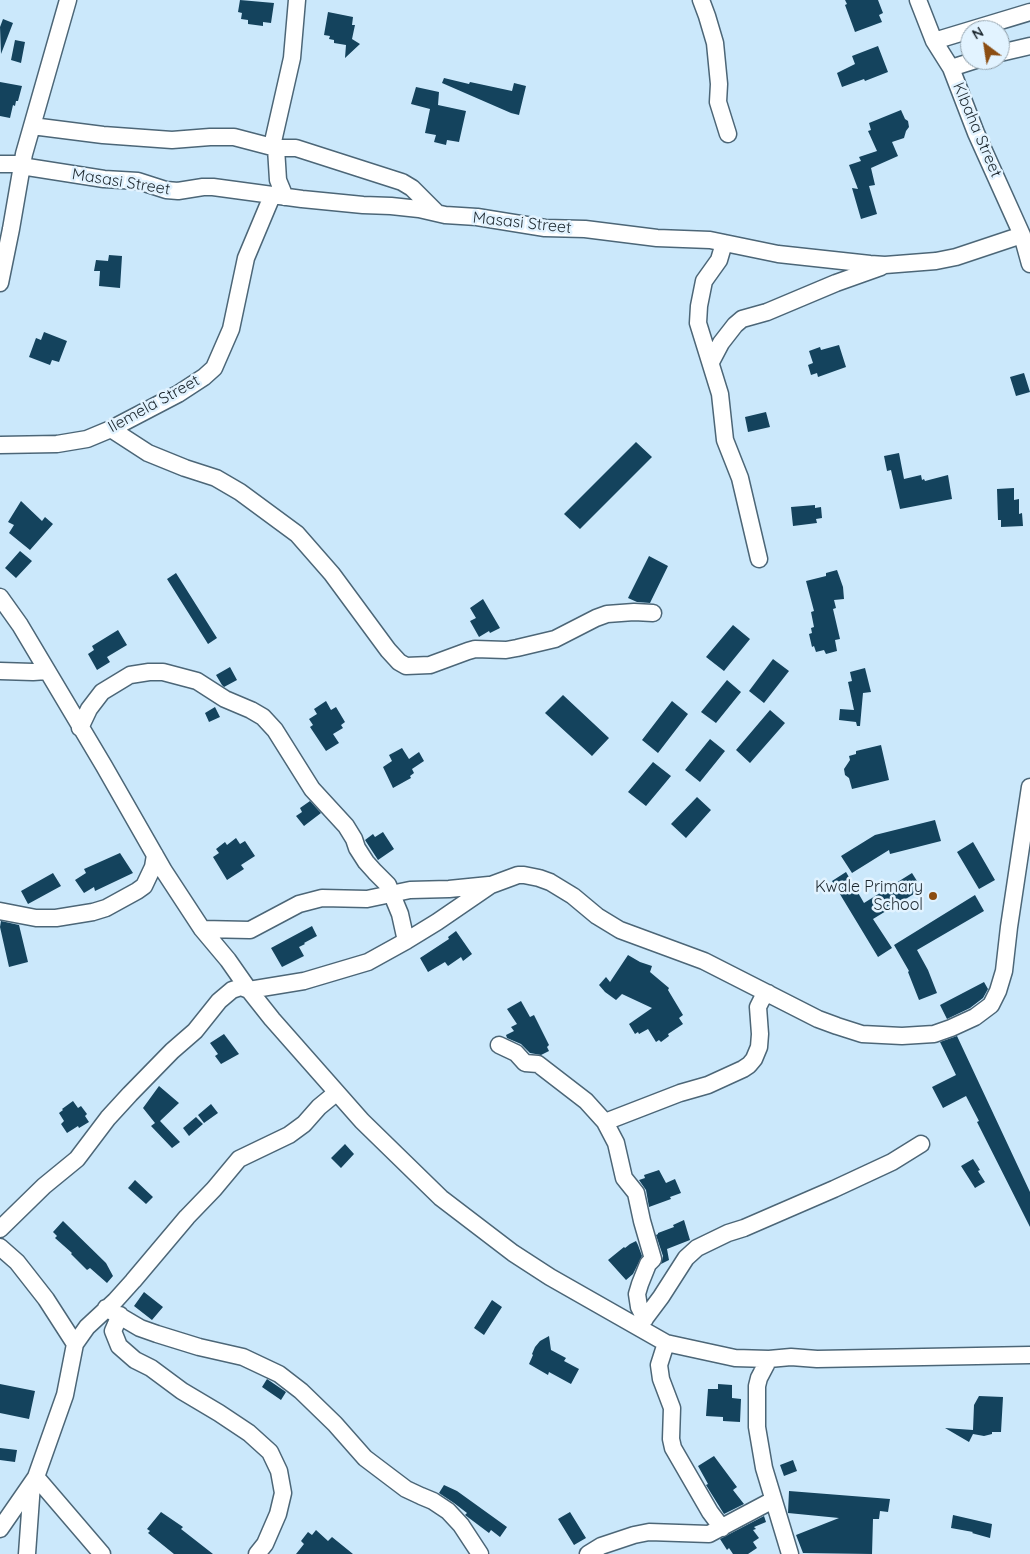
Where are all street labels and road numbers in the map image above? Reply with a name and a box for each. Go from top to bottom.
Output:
street label: KIbaha Street [948,80,1006,180]
street label: Masasi Street [70,165,172,199]
street label: Masasi Street [472,208,572,238]
street label: Ilemela Street [105,371,203,437]

